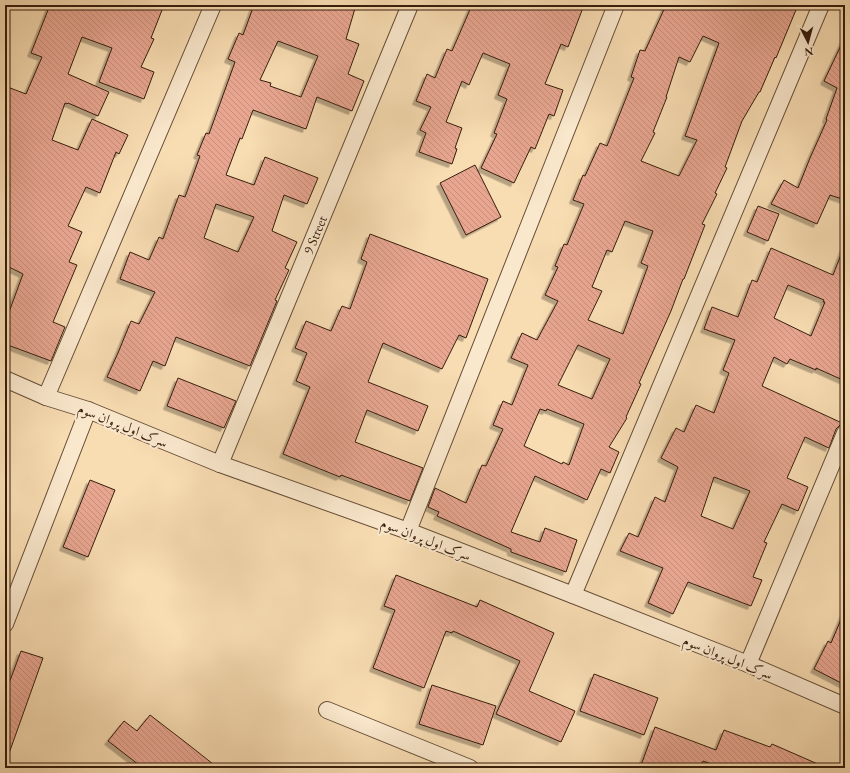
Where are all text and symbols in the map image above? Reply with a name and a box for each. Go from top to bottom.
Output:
north arrow [788,22,828,62]
text: N [804,45,814,59]
street label: 9 Street [299,212,331,257]
street label: سرک اول پروان سوم [74,399,171,455]
street label: سرک اول پروان سوم [377,514,474,568]
street label: سرک اول پروان سوم [679,631,776,687]

